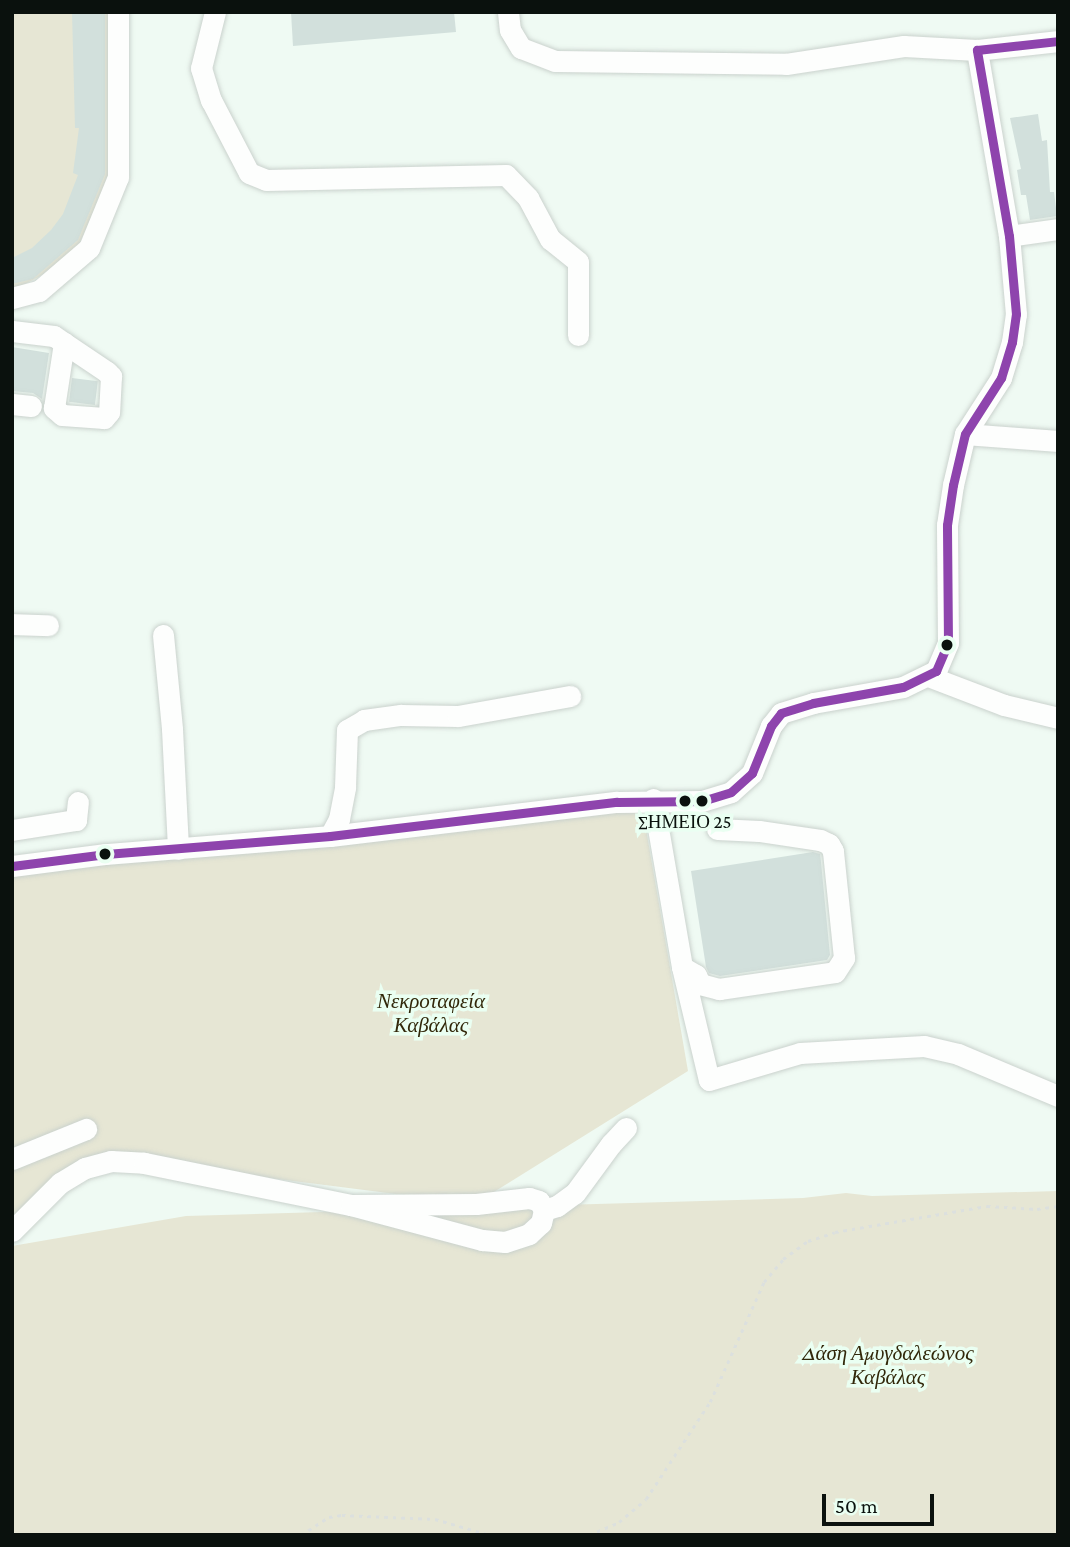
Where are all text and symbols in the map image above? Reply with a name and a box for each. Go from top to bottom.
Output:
unlabelled marker [940,638,954,652]
marker: ΣΗΜΕΙΟ 25 [678,794,692,808]
unlabelled marker [695,794,709,808]
place label: ΣΗΜΕΙΟ 25 [638,811,732,833]
unlabelled marker [98,847,112,861]
park label: Νεκροταφεία Καβάλας [377,988,485,1038]
park label: Δάση Αμυγδαλεώνος Καβάλας [802,1340,974,1390]
scale bar [825,1480,937,1524]
text: 50 m [835,1494,878,1518]

